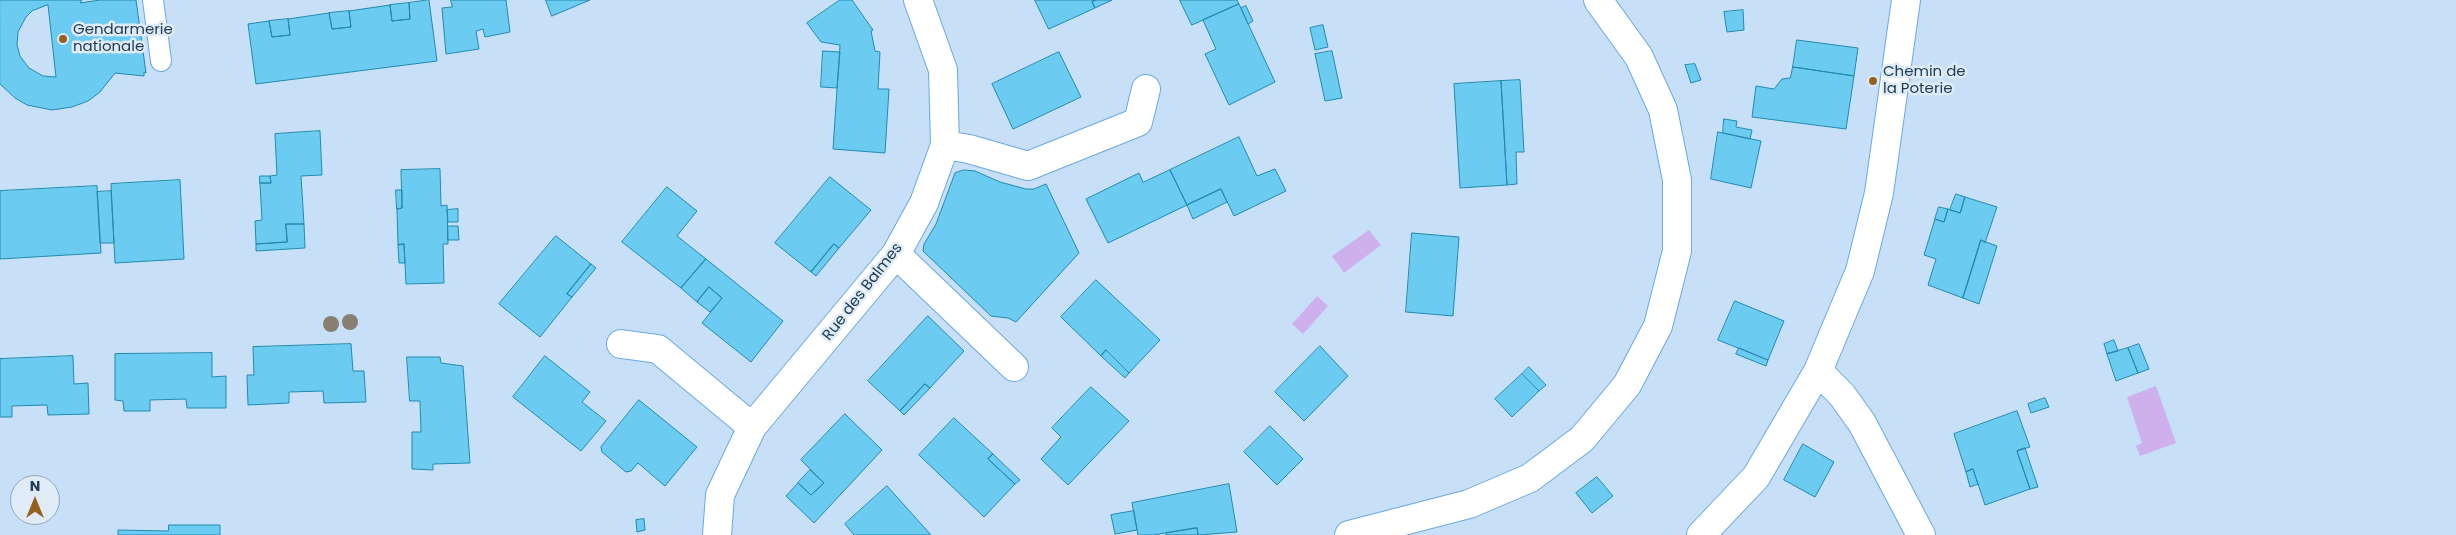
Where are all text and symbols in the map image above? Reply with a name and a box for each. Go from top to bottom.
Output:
place label: Gendarmerie nationale [73,21,173,56]
marker: Gendarmerie nationale [57,33,69,45]
place label: Chemin de la Poterie [1883,63,1966,98]
marker: Chemin de la Poterie [1867,75,1879,87]
street label: Rue des Balmes [819,240,907,344]
north arrow [10,475,60,525]
text: N [30,476,40,496]

